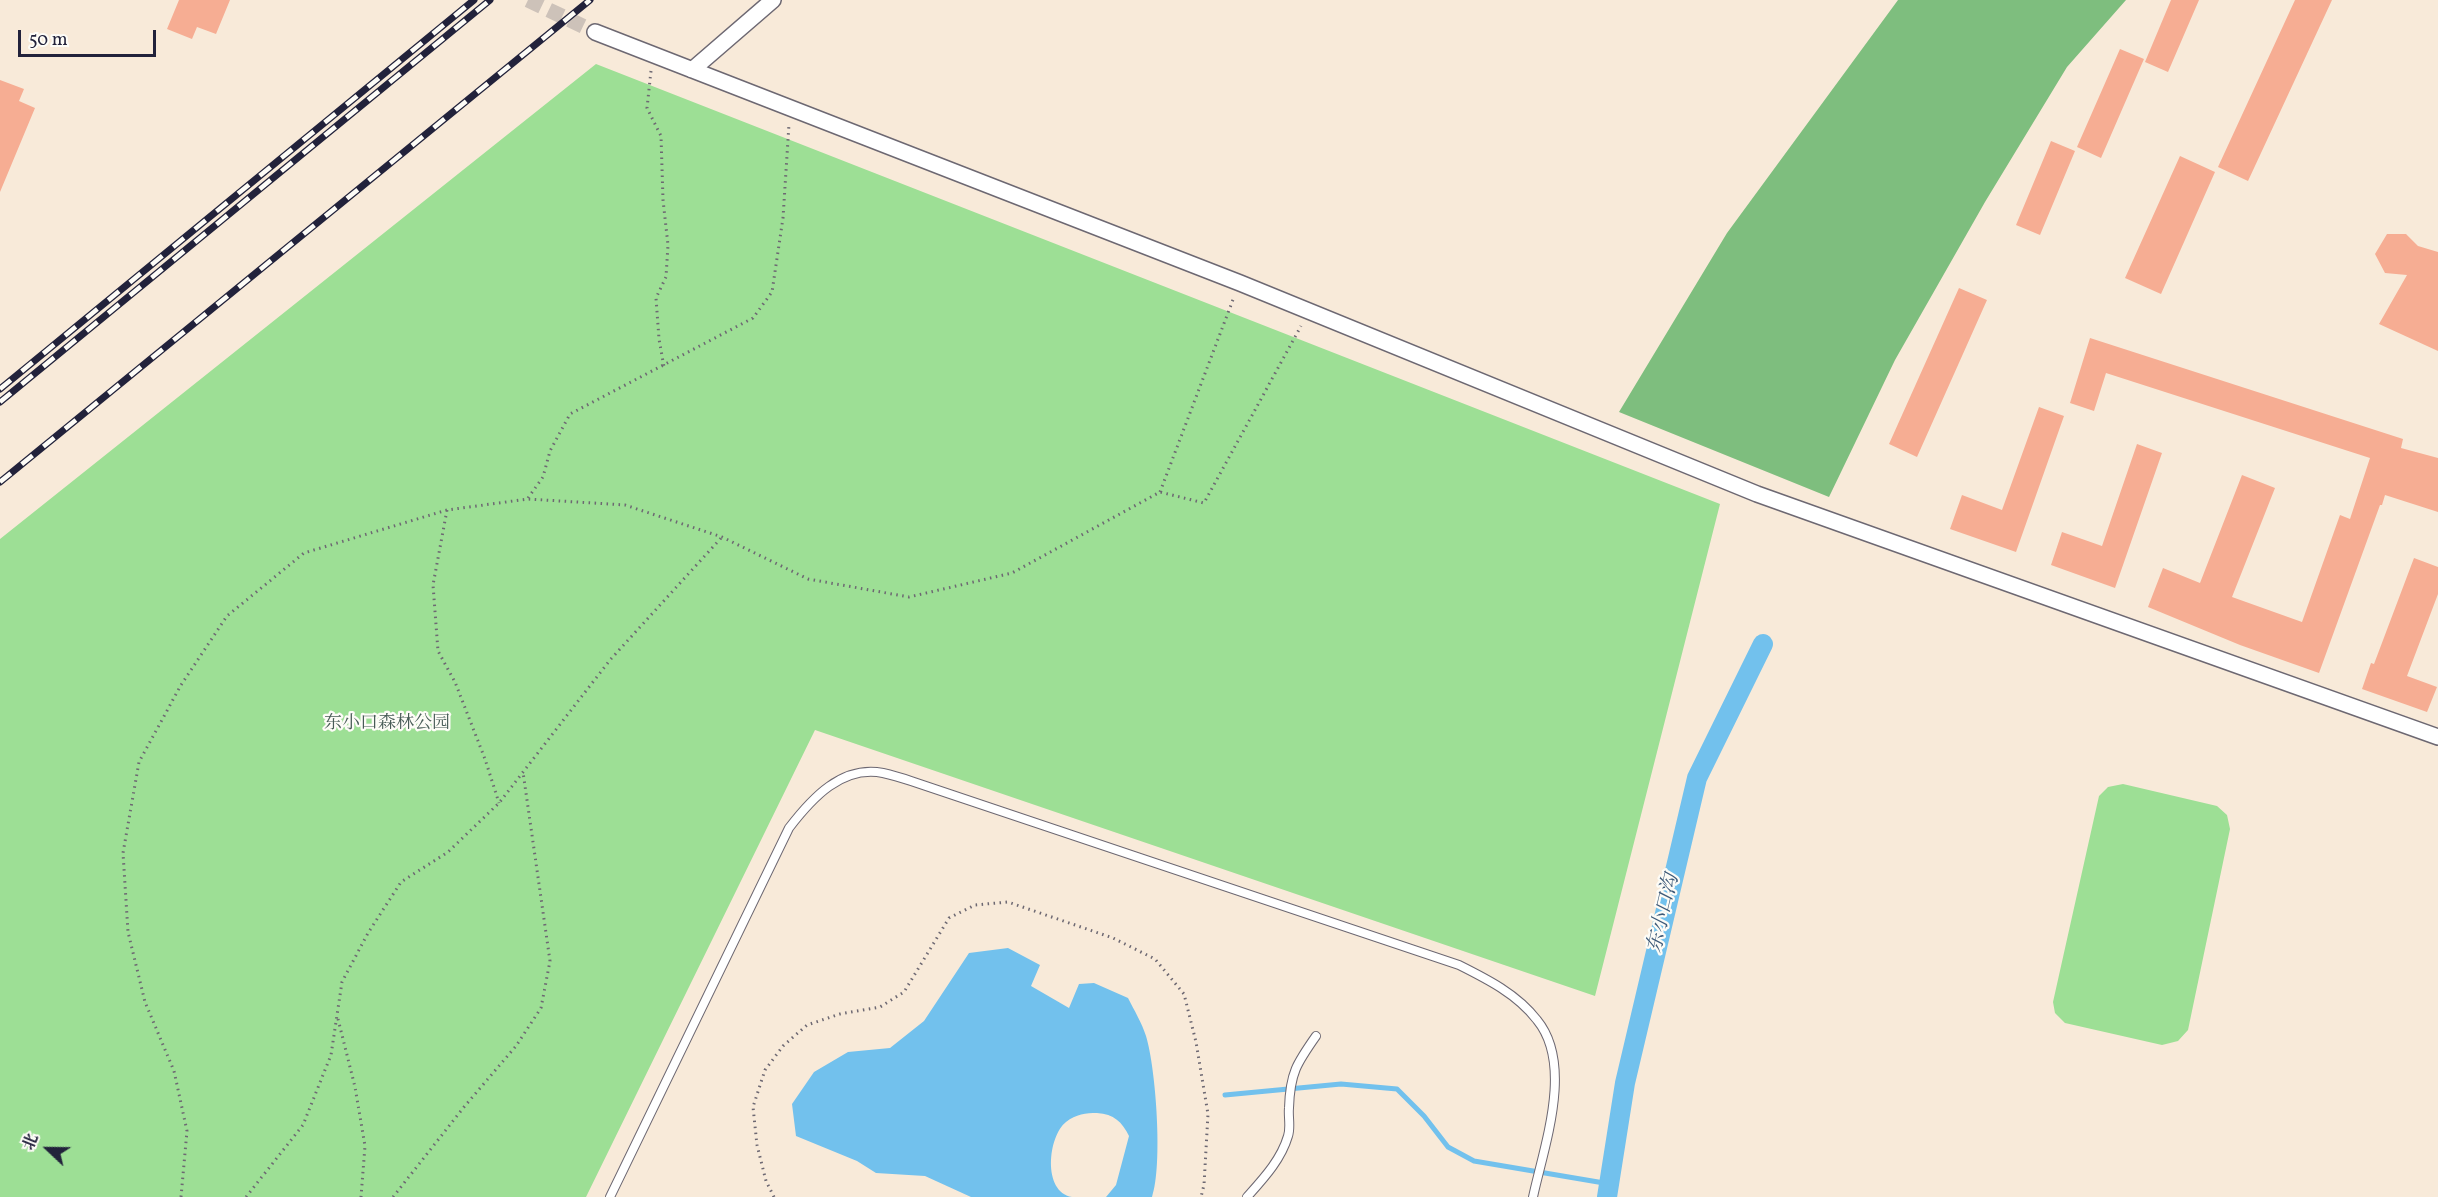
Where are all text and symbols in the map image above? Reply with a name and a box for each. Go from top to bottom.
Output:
scale bar [21,18,159,56]
text: 50 m [29,28,68,53]
park label: 东小口森林公园 [324,714,450,736]
water label: 东小口沟 [1644,872,1686,956]
north arrow [18,1119,78,1179]
text: 北 [18,1131,45,1154]

